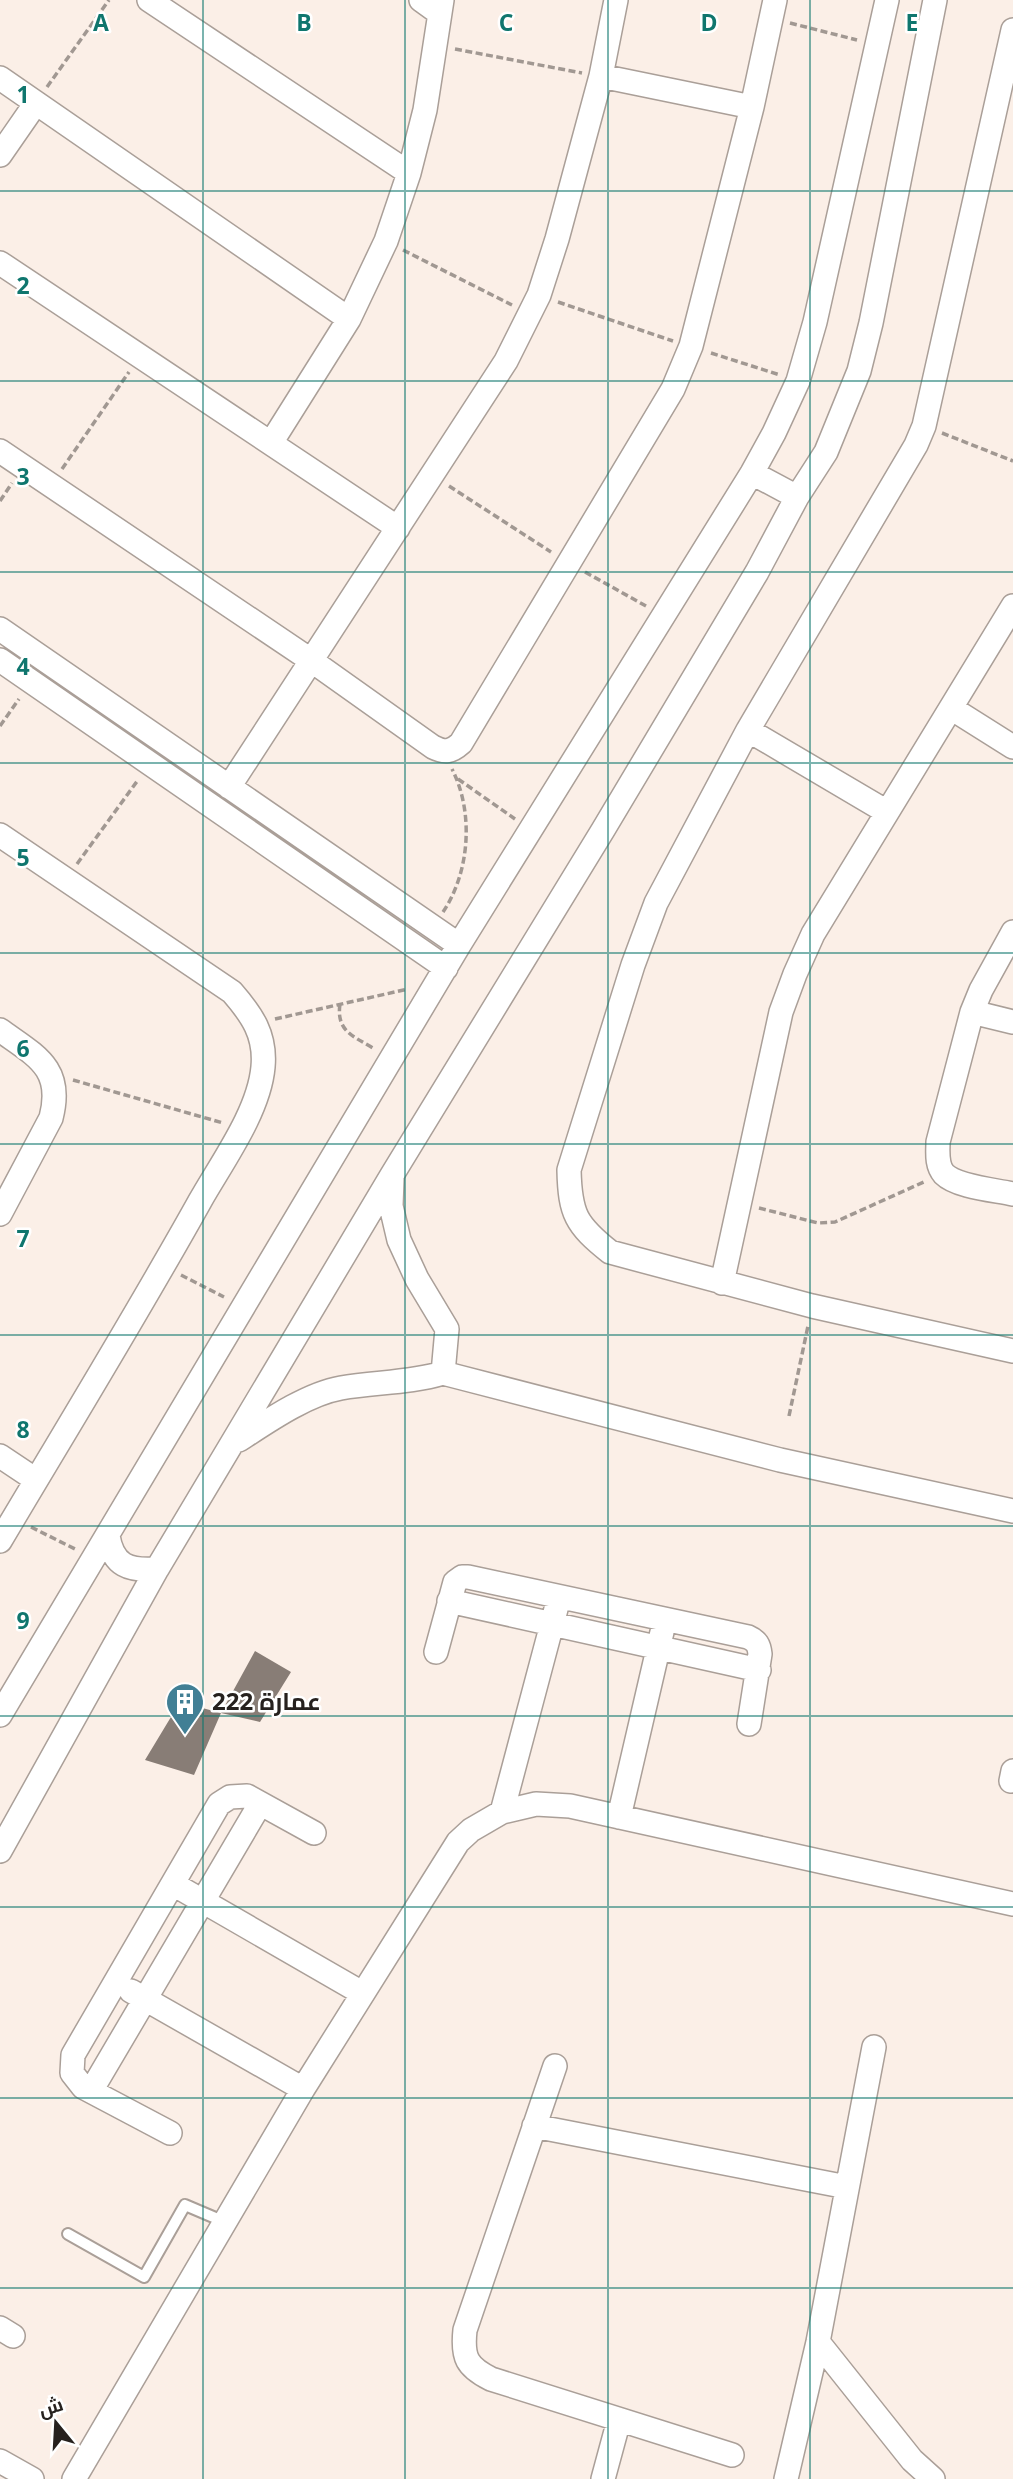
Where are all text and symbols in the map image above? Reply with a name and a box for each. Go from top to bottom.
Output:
text: A [93,6,109,38]
text: B [296,6,312,38]
text: C [499,6,513,38]
text: D [700,6,718,38]
text: E [906,6,918,38]
text: 1 [16,78,30,110]
text: 2 [16,269,30,301]
text: 3 [16,460,30,492]
text: 4 [16,650,30,682]
text: 5 [16,841,30,873]
text: 6 [16,1032,30,1064]
text: 7 [16,1222,30,1254]
text: 8 [16,1413,30,1445]
text: 9 [16,1604,30,1636]
building icon: عمارة 222 [164,1681,206,1736]
place label: عمارة 222 [212,1684,321,1717]
north arrow [21,2388,91,2458]
text: ش [35,2391,66,2423]

